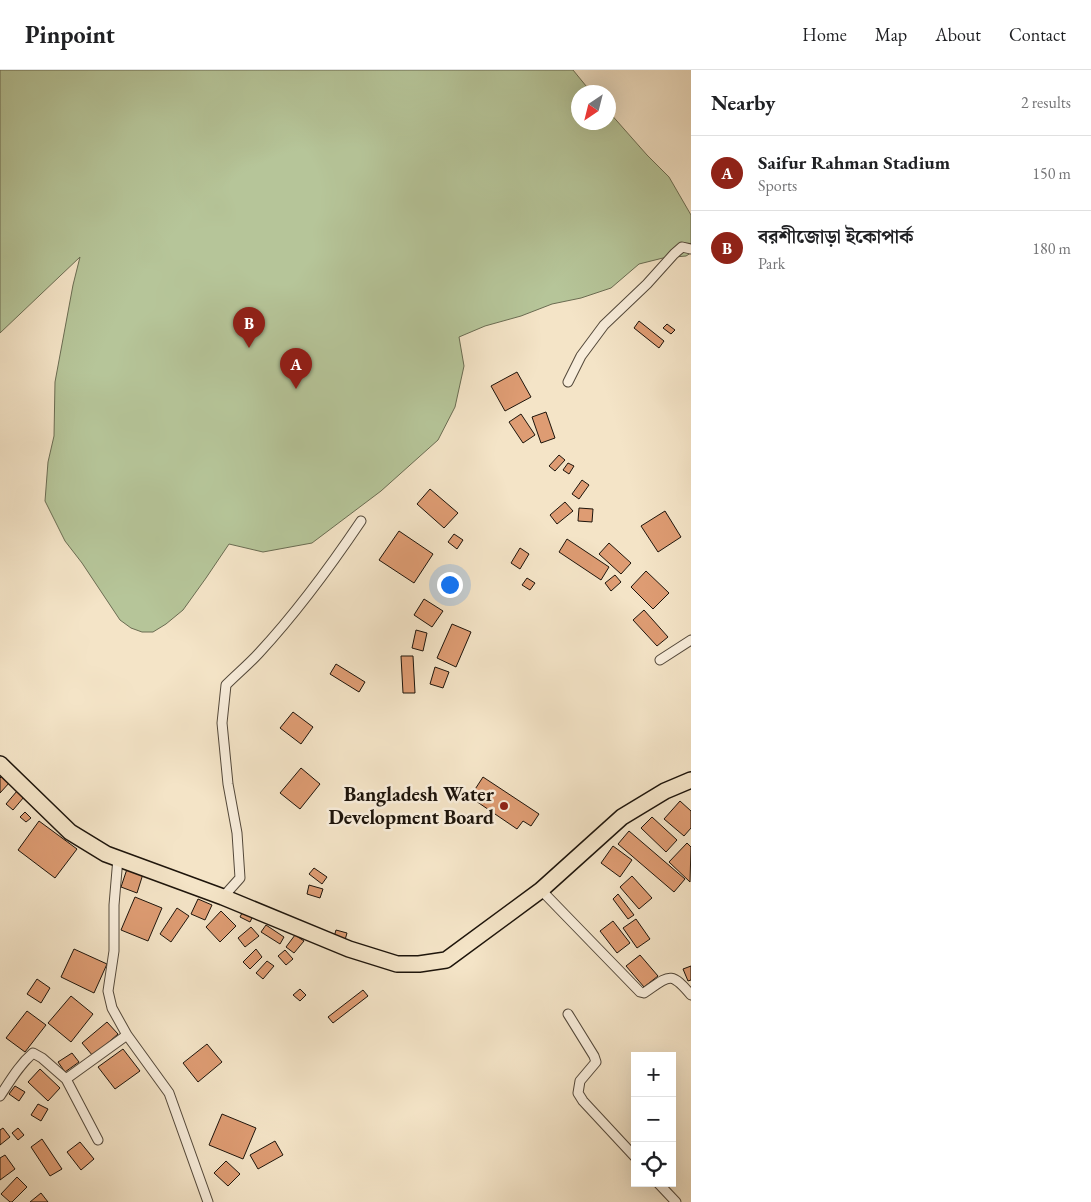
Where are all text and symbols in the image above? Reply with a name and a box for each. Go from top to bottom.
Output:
text: Pinpoint [25,19,115,50]
text: Home [802,23,847,46]
text: Map [875,23,907,46]
text: About [935,23,981,46]
text: Contact [1009,23,1066,46]
north arrow [571,85,616,130]
text: Nearby [711,89,775,116]
text: 2 results [1021,92,1071,113]
text: Saifur Rahman Stadium [758,150,950,175]
text: A [721,163,733,184]
text: 150 m [1032,163,1071,184]
text: Sports [758,175,797,196]
text: বরশীজোড়া ইকোপার্ক [758,224,913,249]
text: B [722,238,732,259]
text: 180 m [1032,238,1071,259]
text: Park [758,253,785,274]
pin: B [233,307,265,348]
pin: A [280,348,312,389]
your location [437,572,463,598]
place label: Bangladesh Water Development Board [328,781,495,830]
marker: Bangladesh Water Development Board [498,800,510,812]
map controls [631,1052,676,1187]
button: + [631,1052,676,1097]
button: − [631,1097,676,1142]
button: locate [631,1142,676,1187]

